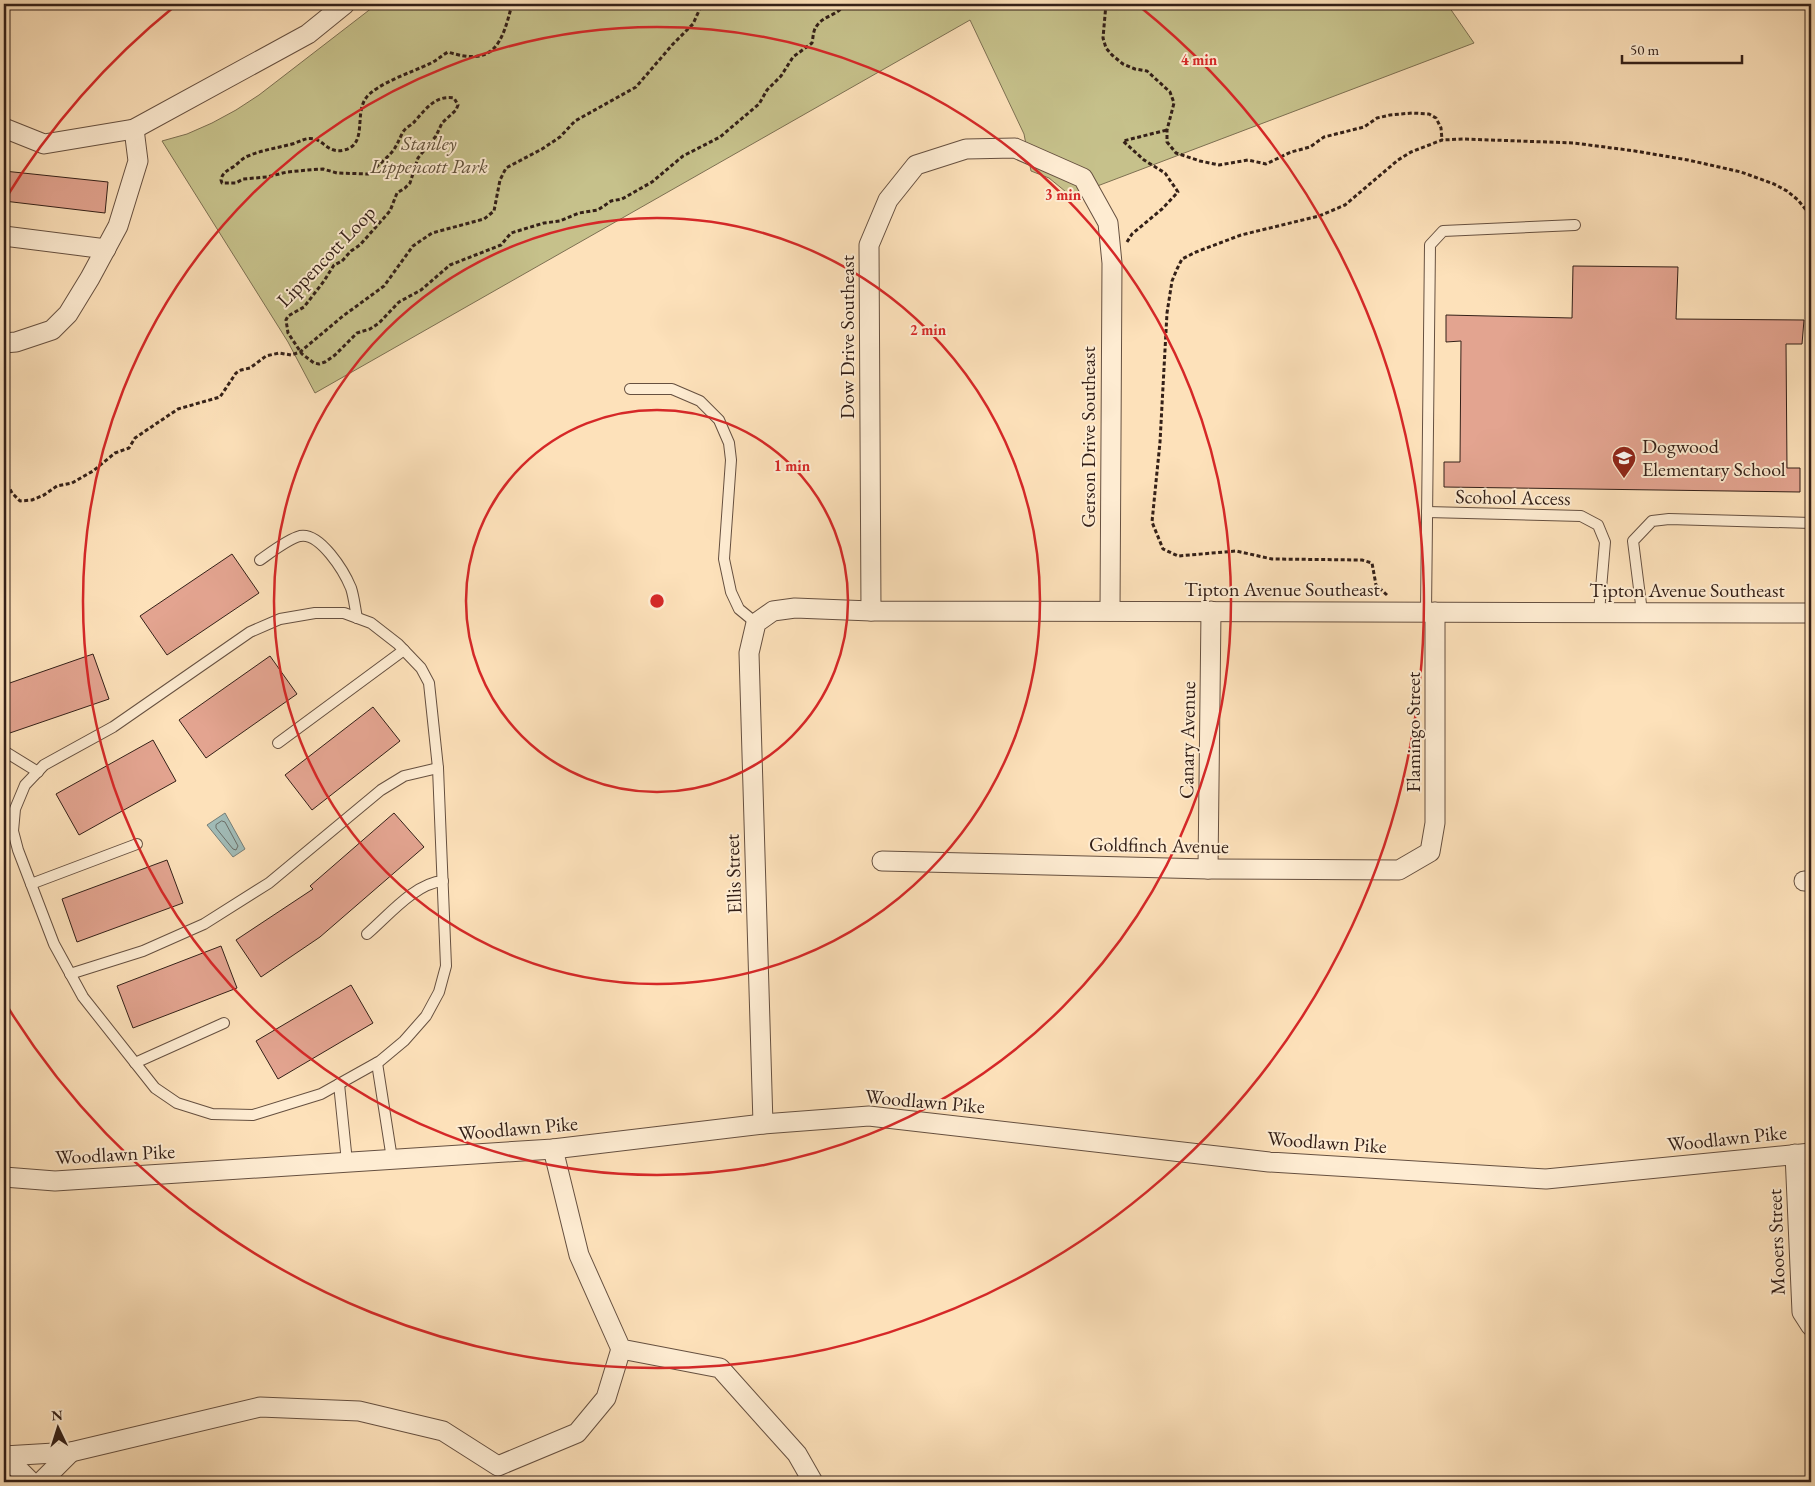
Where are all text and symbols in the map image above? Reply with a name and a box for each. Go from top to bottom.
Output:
scale bar [1622,32,1742,64]
text: 50 m [1630,40,1659,59]
text: 4 min [1181,50,1218,69]
park label: Stanley Lippencott Park [369,130,488,179]
text: 3 min [1045,185,1082,204]
street label: Lippencott Loop [271,200,381,312]
street label: Dow Drive Southeast [834,254,860,419]
text: 2 min [910,320,947,339]
street label: Gerson Drive Southeast [1075,346,1101,528]
place label: Dogwood Elementary School [1642,433,1786,482]
school or university icon: Dogwood Elementary School [1611,445,1637,479]
text: 1 min [774,456,811,475]
street label: Scohool Access [1455,483,1571,511]
street label: Tipton Avenue Southeast [1184,576,1381,602]
street label: Tipton Avenue Southeast [1589,577,1786,603]
centre of rings [648,592,666,610]
street label: Flamingo Street [1400,671,1426,792]
street label: Canary Avenue [1173,681,1201,799]
street label: Goldfinch Avenue [1089,831,1229,859]
street label: Ellis Street [719,833,747,915]
street label: Woodlawn Pike [864,1083,986,1119]
street label: Woodlawn Pike [457,1110,579,1146]
street label: Woodlawn Pike [1666,1119,1788,1157]
street label: Woodlawn Pike [1266,1125,1388,1159]
street label: Woodlawn Pike [54,1138,176,1170]
street label: Mooers Street [1761,1188,1791,1296]
north arrow [32,1404,82,1454]
text: N [51,1406,64,1424]

